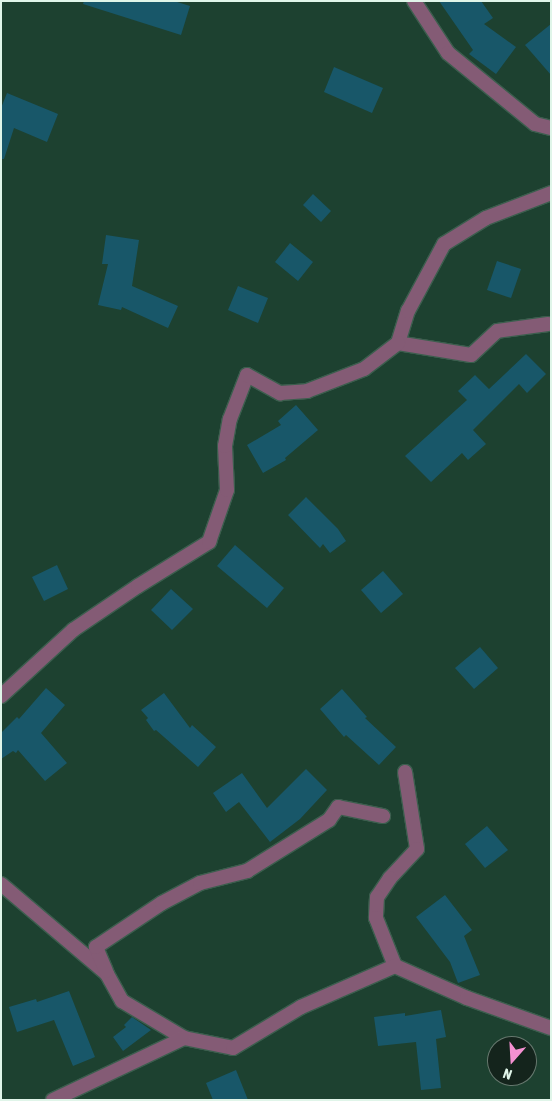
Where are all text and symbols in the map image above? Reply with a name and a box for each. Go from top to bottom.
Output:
north arrow [487,1036,537,1086]
text: N [501,1065,514,1083]

